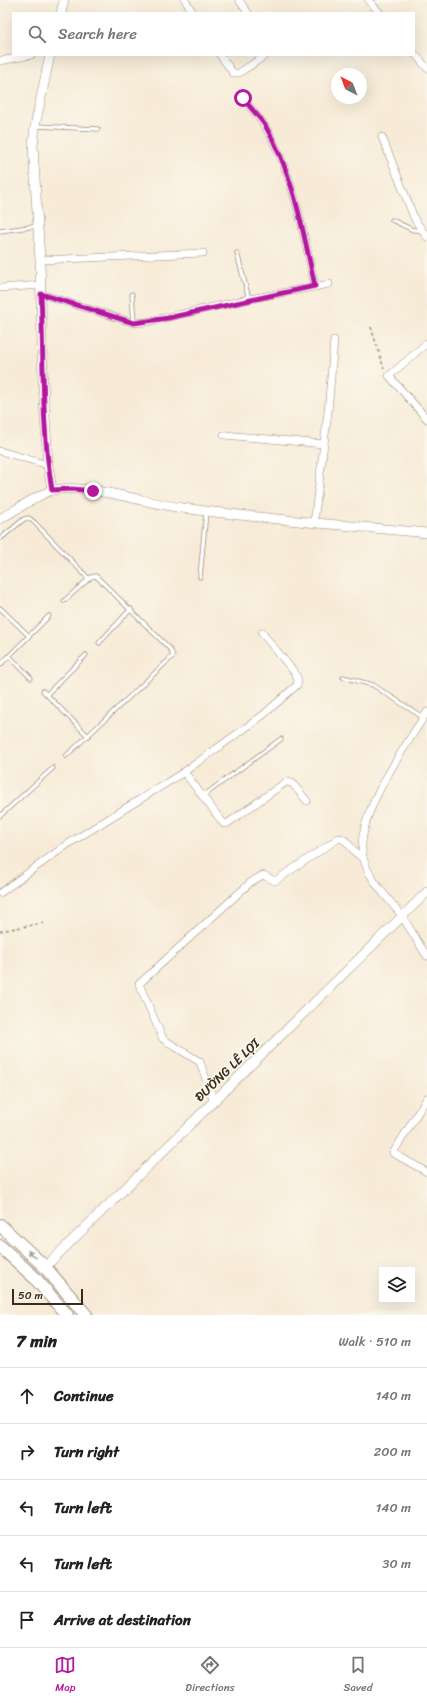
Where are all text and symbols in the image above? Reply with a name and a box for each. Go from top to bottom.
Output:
search box [12,12,415,56]
text: Search here [58,21,137,47]
icon: search [26,23,48,45]
north arrow [331,68,367,104]
route start [234,89,252,107]
route end [84,482,102,500]
street label: ĐƯỜNG LÊ LỢI [189,1032,266,1107]
one-way arrow [27,1250,37,1259]
map controls [379,1267,415,1303]
button: layers [379,1267,415,1303]
text: 50 m [18,1286,43,1305]
scale bar [12,1287,83,1306]
text: 7 min [16,1326,57,1356]
text: Walk · 510 m [338,1330,411,1353]
text: Continue [54,1383,114,1409]
text: 140 m [376,1384,411,1407]
icon: ahead [16,1385,38,1407]
text: Turn right [54,1439,119,1465]
text: 200 m [374,1440,411,1463]
icon: right [16,1441,38,1463]
text: Turn left [54,1495,112,1521]
text: 140 m [376,1496,411,1519]
icon: left [16,1497,38,1519]
text: Turn left [54,1551,112,1577]
text: 30 m [382,1552,411,1575]
icon: left [16,1553,38,1575]
text: Arrive at destination [54,1607,191,1633]
icon: arrive [16,1609,38,1631]
tab: Map [54,1654,76,1697]
tab: Directions [185,1654,235,1697]
tab: Saved [344,1654,373,1697]

